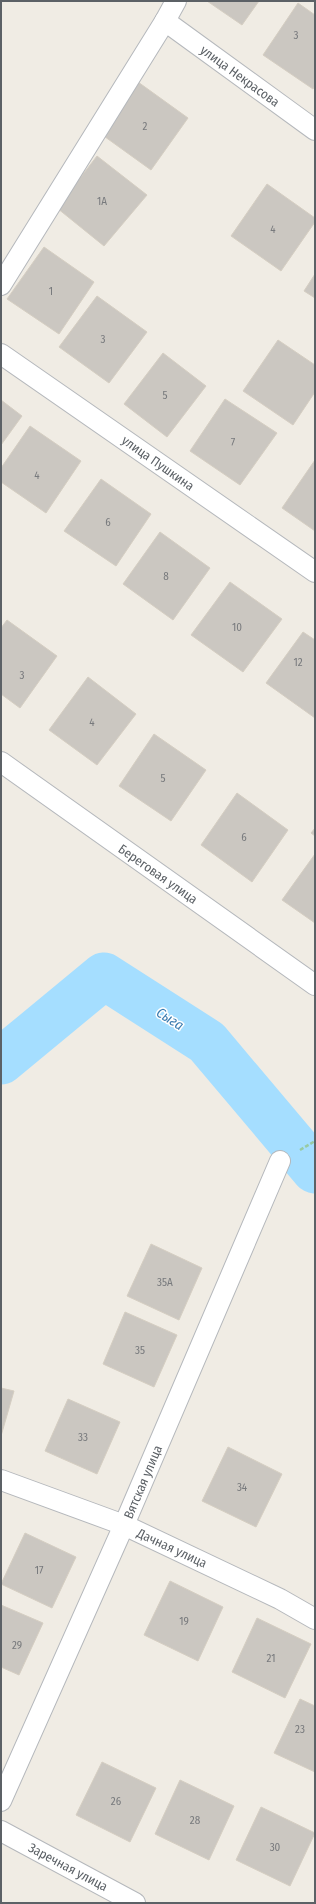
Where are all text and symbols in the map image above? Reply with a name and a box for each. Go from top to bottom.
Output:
house number: 3 [294,29,299,42]
street label: улица Некрасова [198,42,282,110]
house number: 2 [143,120,148,133]
house number: 1А [97,195,107,208]
house number: 4 [270,223,276,236]
house number: 1 [49,285,53,298]
house number: 3 [101,333,106,346]
house number: 5 [162,389,168,402]
street label: улица Пушкина [119,432,197,494]
house number: 7 [231,436,236,449]
house number: 4 [34,469,40,482]
house number: 6 [105,516,111,529]
house number: 8 [163,570,169,583]
house number: 10 [232,621,242,634]
house number: 12 [293,656,303,669]
house number: 3 [20,669,25,682]
house number: 4 [89,716,95,729]
house number: 5 [160,772,166,785]
house number: 6 [241,831,247,844]
street label: Береговая улица [116,841,200,907]
water label: Сыга [153,1004,187,1034]
house number: 35А [157,1276,173,1289]
house number: 35 [135,1344,145,1357]
house number: 33 [78,1431,88,1444]
street label: Вятская улица [121,1443,165,1521]
house number: 34 [237,1481,248,1494]
street label: Дачная улица [134,1525,209,1571]
house number: 17 [35,1564,44,1577]
house number: 19 [179,1615,189,1628]
house number: 29 [12,1639,22,1652]
house number: 21 [267,1652,275,1665]
house number: 23 [295,1723,305,1736]
house number: 26 [111,1795,122,1808]
house number: 28 [190,1814,201,1827]
street label: Заречная улица [26,1840,110,1894]
house number: 30 [270,1841,281,1854]

